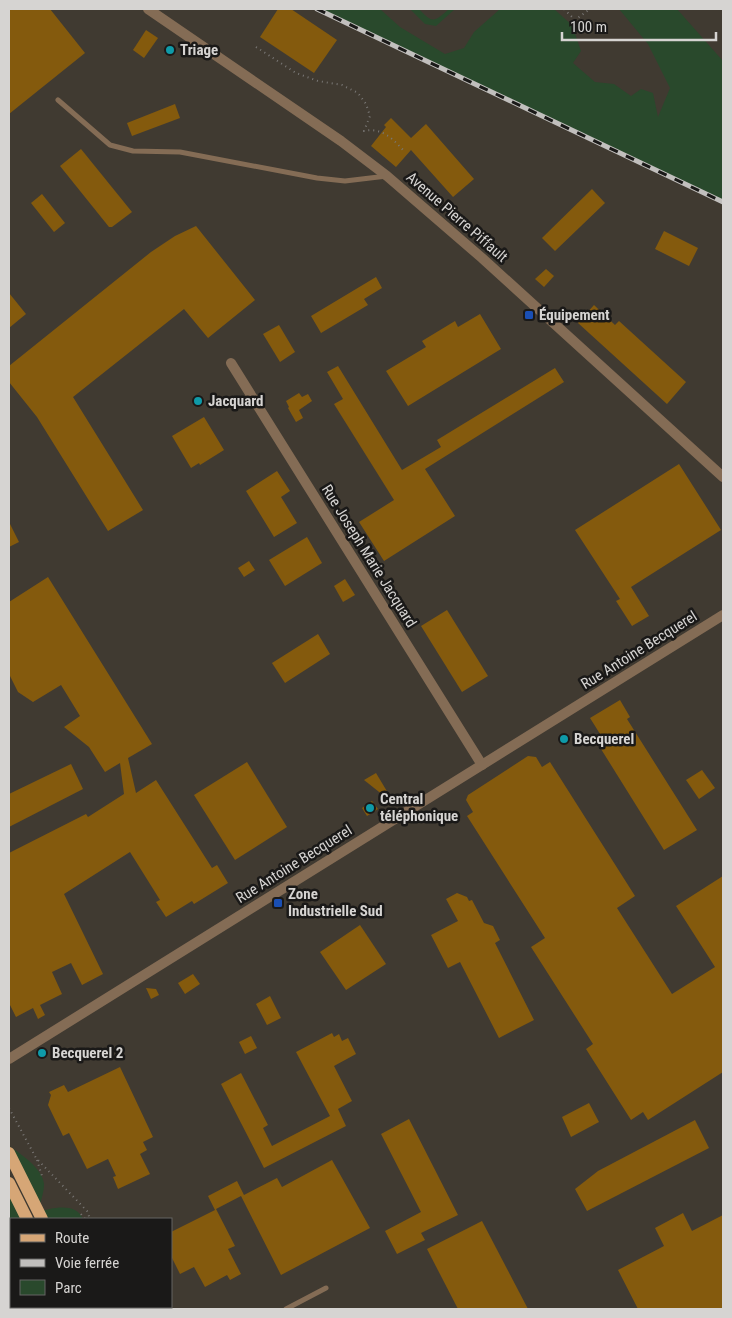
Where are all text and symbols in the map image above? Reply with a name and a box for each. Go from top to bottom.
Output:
scale bar [562,10,716,42]
text: 100 m [570,18,607,36]
place label: Triage [180,41,218,59]
marker: Triage [164,44,176,56]
street label: Avenue Pierre Piffault [403,168,511,266]
place label: Équipement [539,306,610,324]
marker: Équipement [523,309,535,321]
place label: Jacquard [208,392,263,410]
marker: Jacquard [192,395,204,407]
street label: Rue Joseph Marie Jacquard [318,481,420,631]
street label: Rue Antoine Becquerel [578,607,700,693]
place label: Becquerel [574,730,634,748]
marker: Becquerel [558,733,570,745]
place label: Central téléphonique [380,790,458,825]
marker: Central téléphonique [364,802,376,814]
street label: Rue Antoine Becquerel [233,821,355,907]
place label: Zone Industrielle Sud [288,885,383,920]
marker: Zone Industrielle Sud [272,897,284,909]
place label: Becquerel 2 [52,1044,123,1062]
marker: Becquerel 2 [36,1047,48,1059]
legend [10,1218,172,1308]
text: Route [55,1229,89,1247]
text: Voie ferrée [55,1254,119,1272]
text: Parc [55,1279,82,1297]

